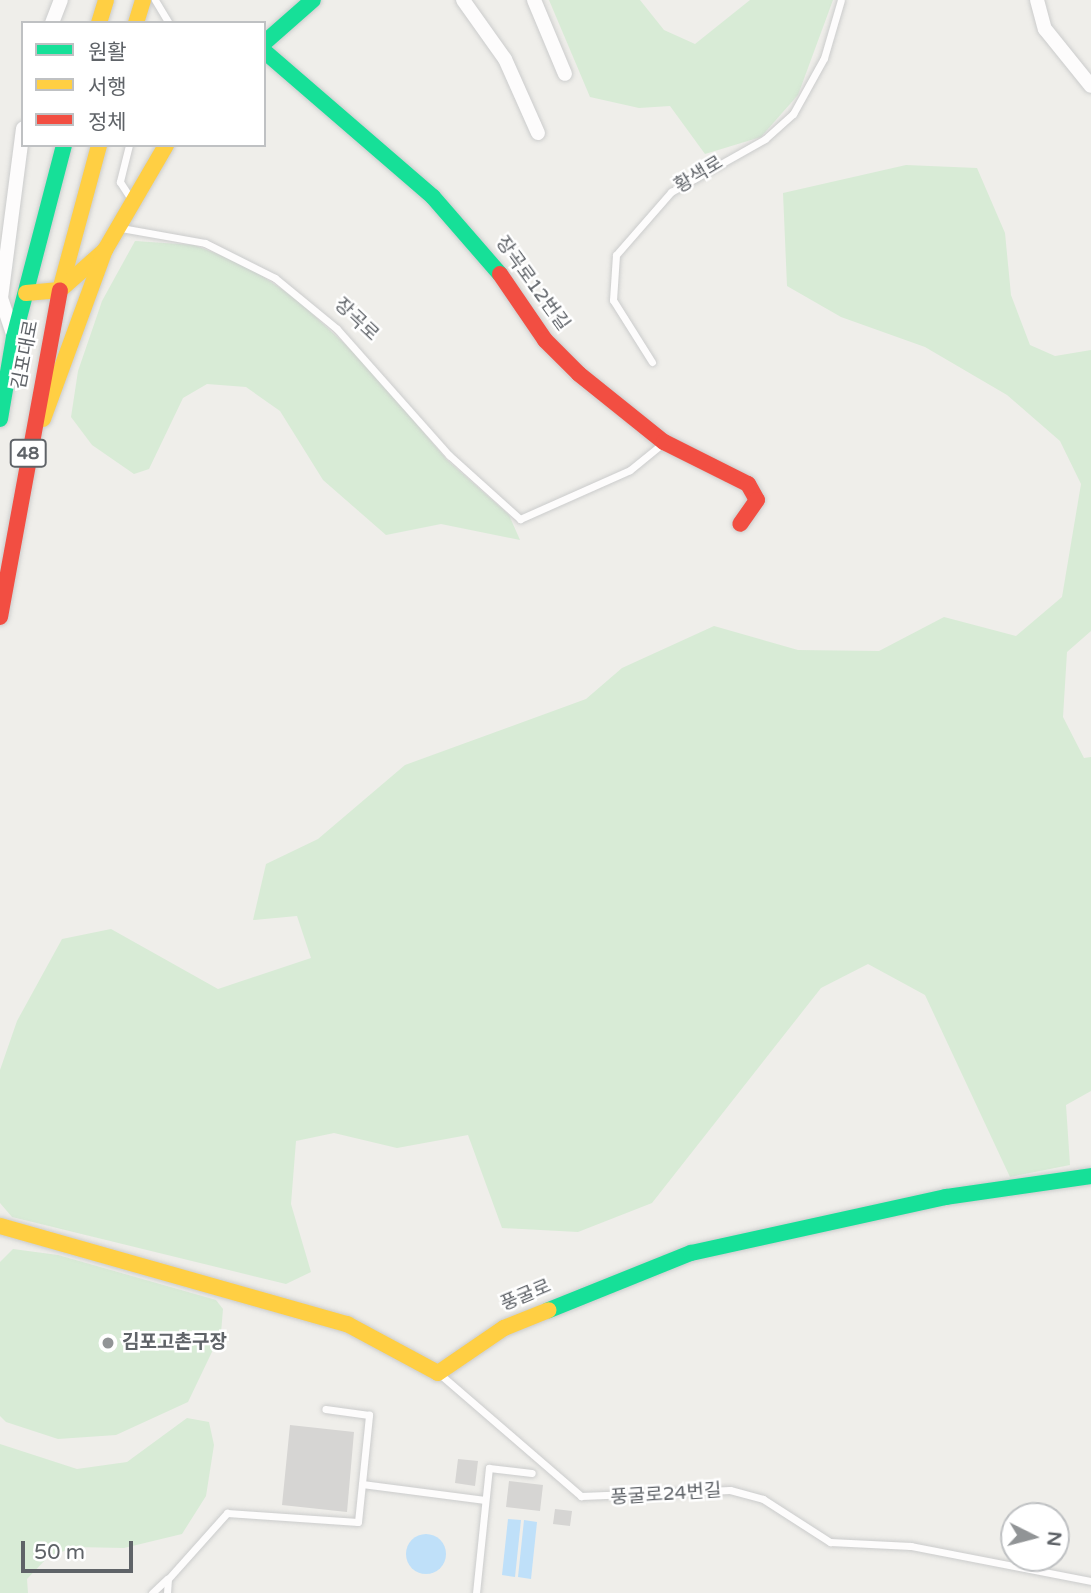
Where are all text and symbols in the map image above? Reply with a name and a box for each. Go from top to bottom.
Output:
legend [21,21,266,147]
text: 원활 [88,40,127,65]
text: 서행 [88,75,127,100]
text: 정체 [88,110,127,135]
street label: 황색로 [671,152,727,198]
street label: 장곡로12번길 [490,232,574,336]
street label: 장곡로 [329,294,383,346]
street label: 김포대로 [8,319,44,391]
road number: 48 [9,438,47,467]
street label: 풍굴로 [497,1275,555,1317]
place label: 김포고촌구장 [122,1332,227,1354]
marker: 김포고촌구장 [100,1335,116,1351]
street label: 풍굴로24번길 [610,1480,722,1510]
north arrow [1000,1502,1070,1572]
scale bar [24,1526,136,1570]
text: N [1042,1530,1066,1548]
text: 50 m [34,1540,85,1565]

